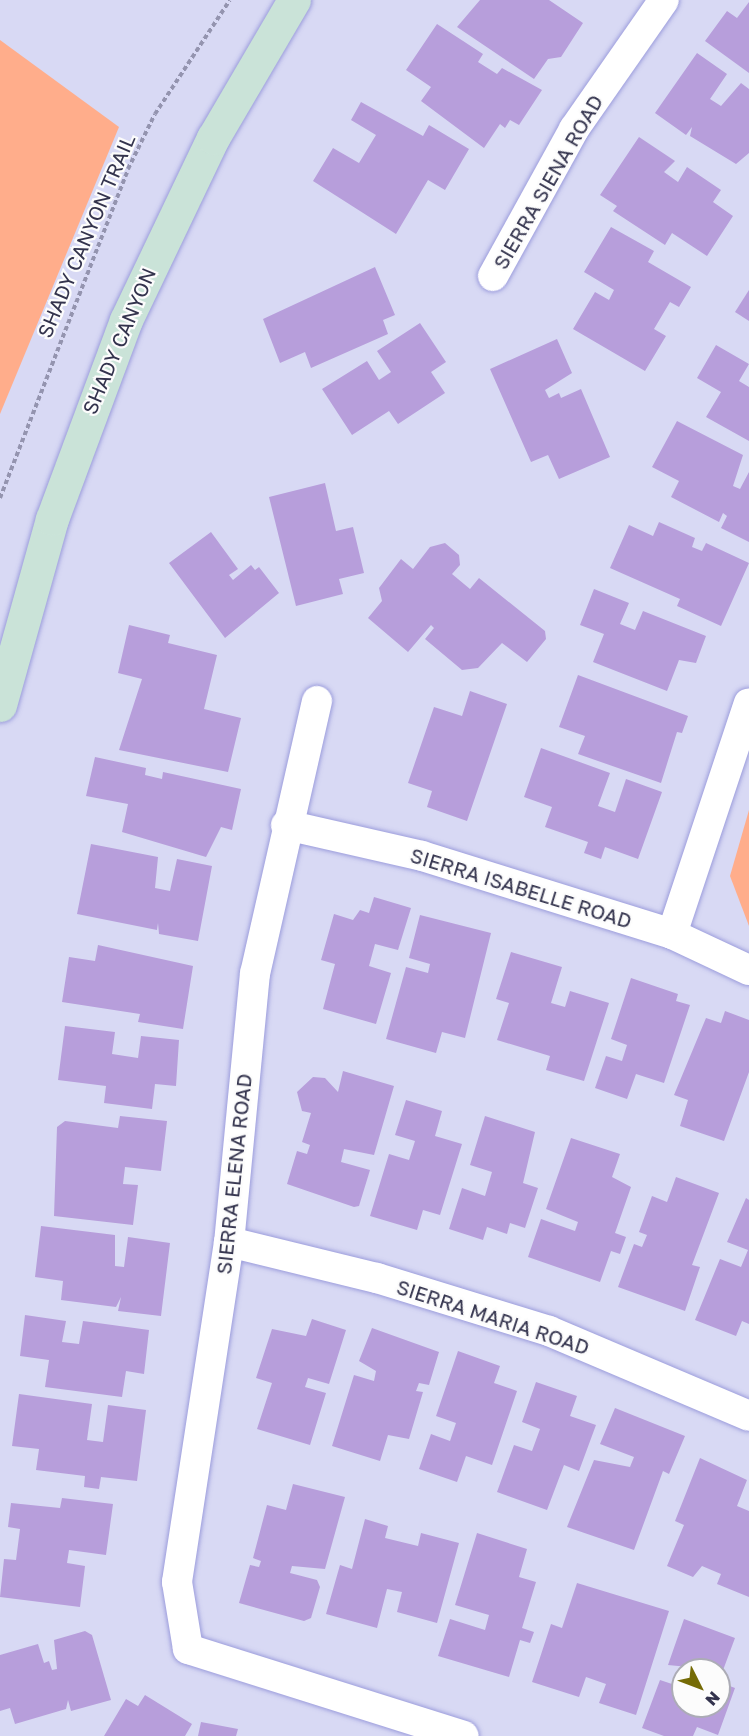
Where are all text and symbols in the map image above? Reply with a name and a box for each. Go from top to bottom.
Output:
street label: SIERRA SIENA ROAD [488,91,608,273]
street label: SHADY CANYON TRAIL [32,131,140,341]
street label: SHADY CANYON [77,264,161,418]
street label: SIERRA ISABELLE ROAD [407,843,635,933]
street label: SIERRA ELENA ROAD [212,1072,256,1276]
street label: SIERRA MARIA ROAD [394,1275,592,1359]
north arrow [671,1658,731,1718]
text: N [701,1687,724,1710]

